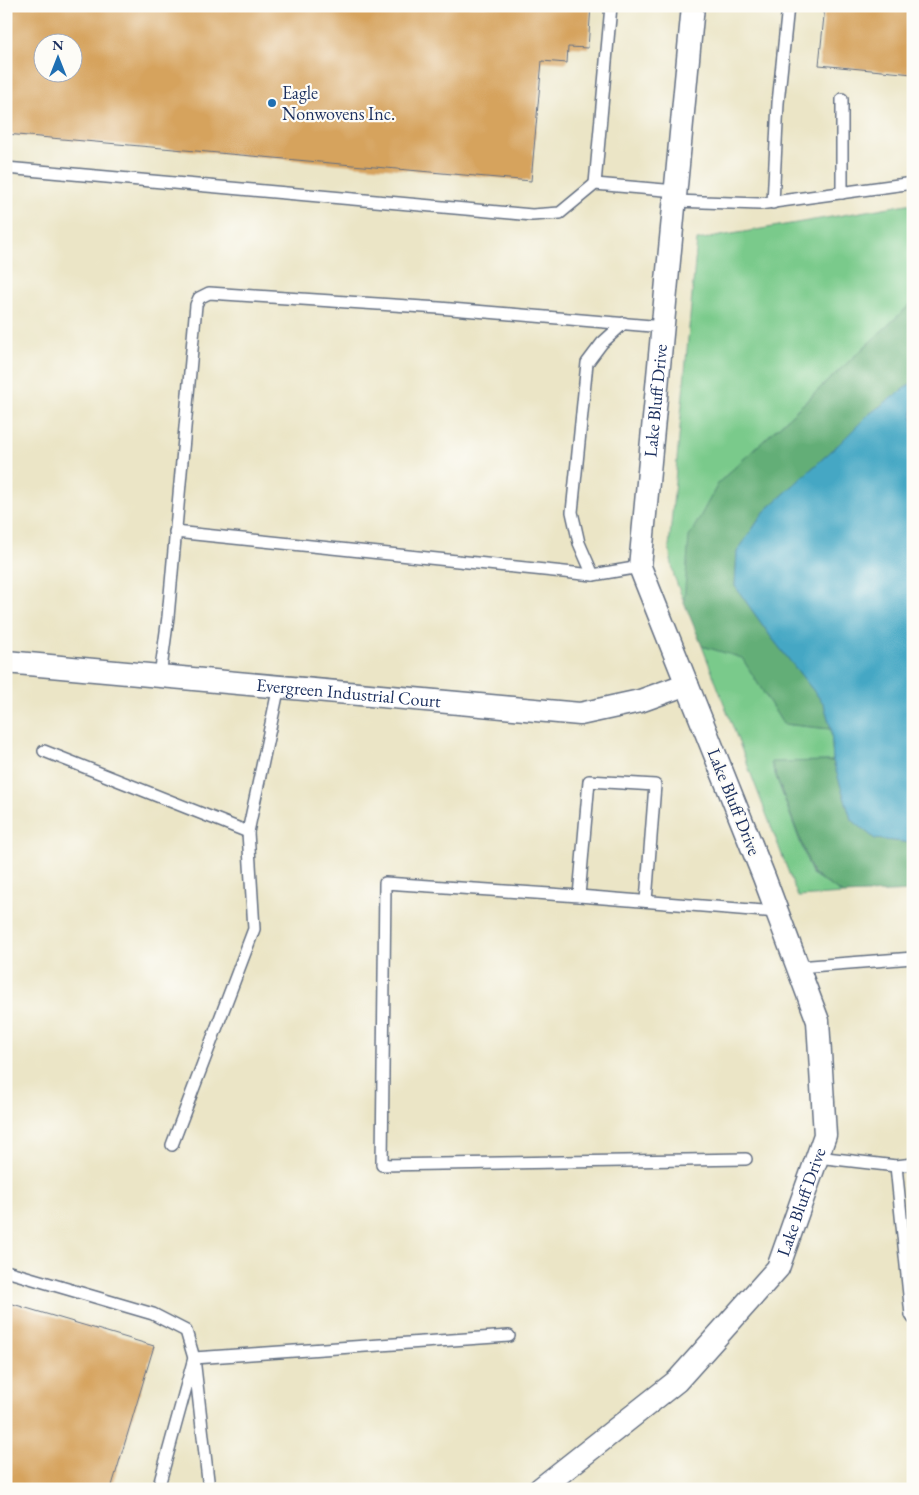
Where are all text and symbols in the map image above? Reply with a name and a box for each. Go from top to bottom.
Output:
north arrow [32,32,82,82]
text: N [52,36,64,54]
place label: Eagle Nonwovens Inc. [282,81,395,125]
marker: Eagle Nonwovens Inc. [266,97,278,109]
street label: Lake Bluff Drive [638,343,672,458]
street label: Evergreen Industrial Court [255,673,442,712]
street label: Lake Bluff Drive [703,745,766,859]
street label: Lake Bluff Drive [771,1144,831,1259]

